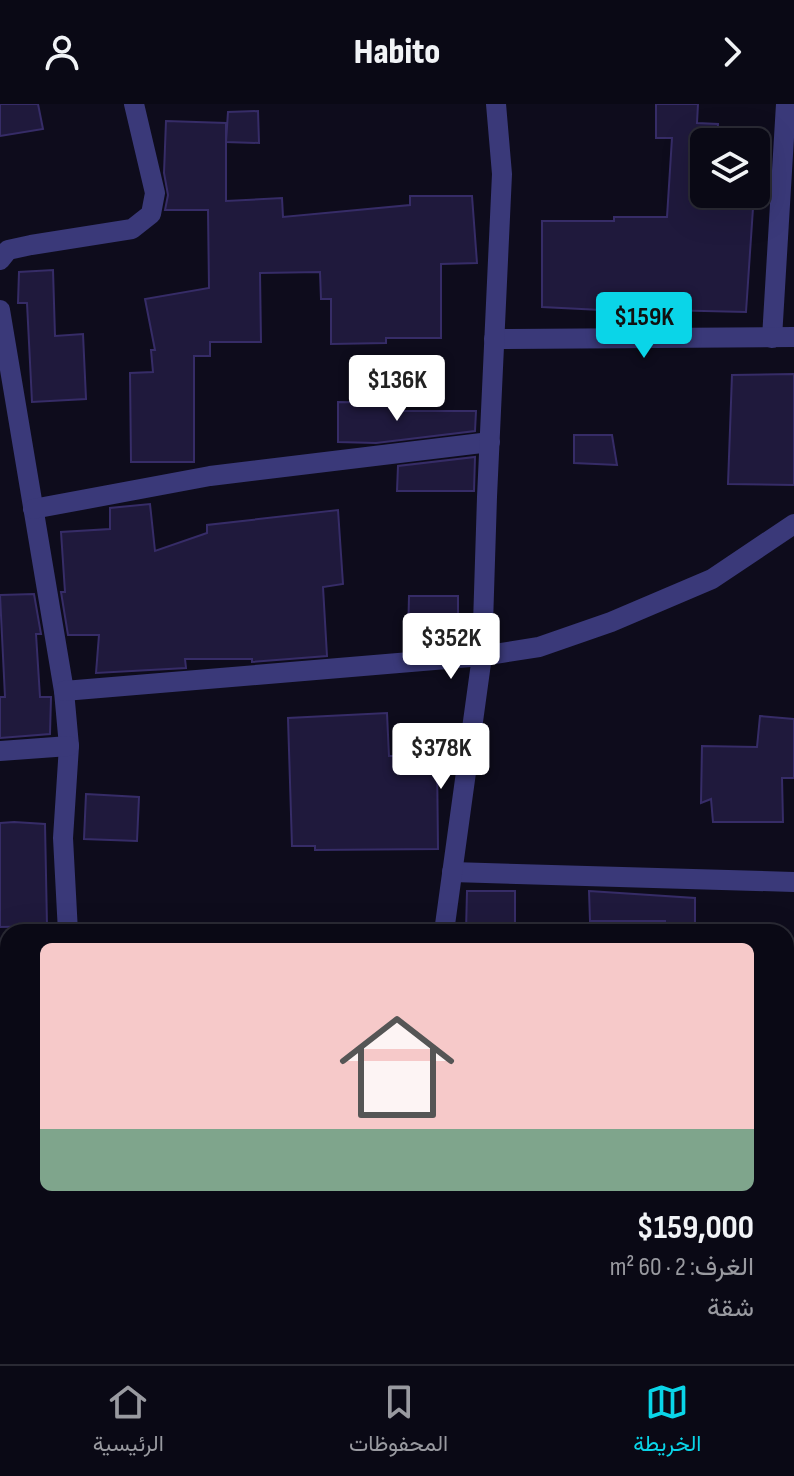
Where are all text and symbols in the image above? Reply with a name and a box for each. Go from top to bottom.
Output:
icon: person [40,30,84,74]
icon: forward [710,30,754,74]
text: Habito [354,31,440,74]
map controls [690,128,770,208]
button: layers [690,128,770,208]
pin: $159K [588,292,700,360]
text: $159K [614,302,674,333]
pin: $136K [341,355,453,423]
text: $136K [367,365,427,396]
pin: $352K [395,613,507,681]
text: $352K [421,623,481,654]
pin: $378K [385,723,497,791]
text: $378K [410,733,472,764]
icon: home [325,995,469,1139]
text: $159,000 [636,1207,754,1248]
text: الغرف: 2 · 60 m² [610,1252,754,1283]
text: شقة [707,1293,754,1324]
tab: الرئيسية [93,1380,164,1463]
tab: المحفوظات [349,1380,448,1463]
tab: الخريطة [633,1380,701,1463]

